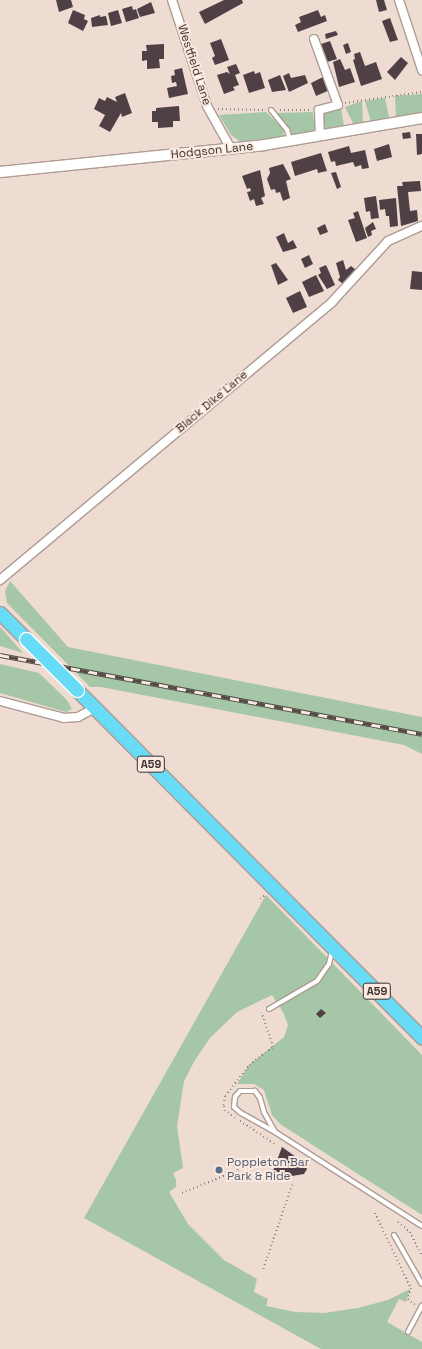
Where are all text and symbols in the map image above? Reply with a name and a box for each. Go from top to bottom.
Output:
street label: Westfield Lane [174,23,214,107]
street label: Hodgson Lane [170,140,254,162]
street label: Black Dike Lane [173,368,251,436]
road number: A59 [136,755,166,773]
road number: A59 [362,982,392,1000]
place label: Poppleton Bar Park & Ride [227,1156,309,1184]
marker: Poppleton Bar Park & Ride [214,1165,224,1175]

